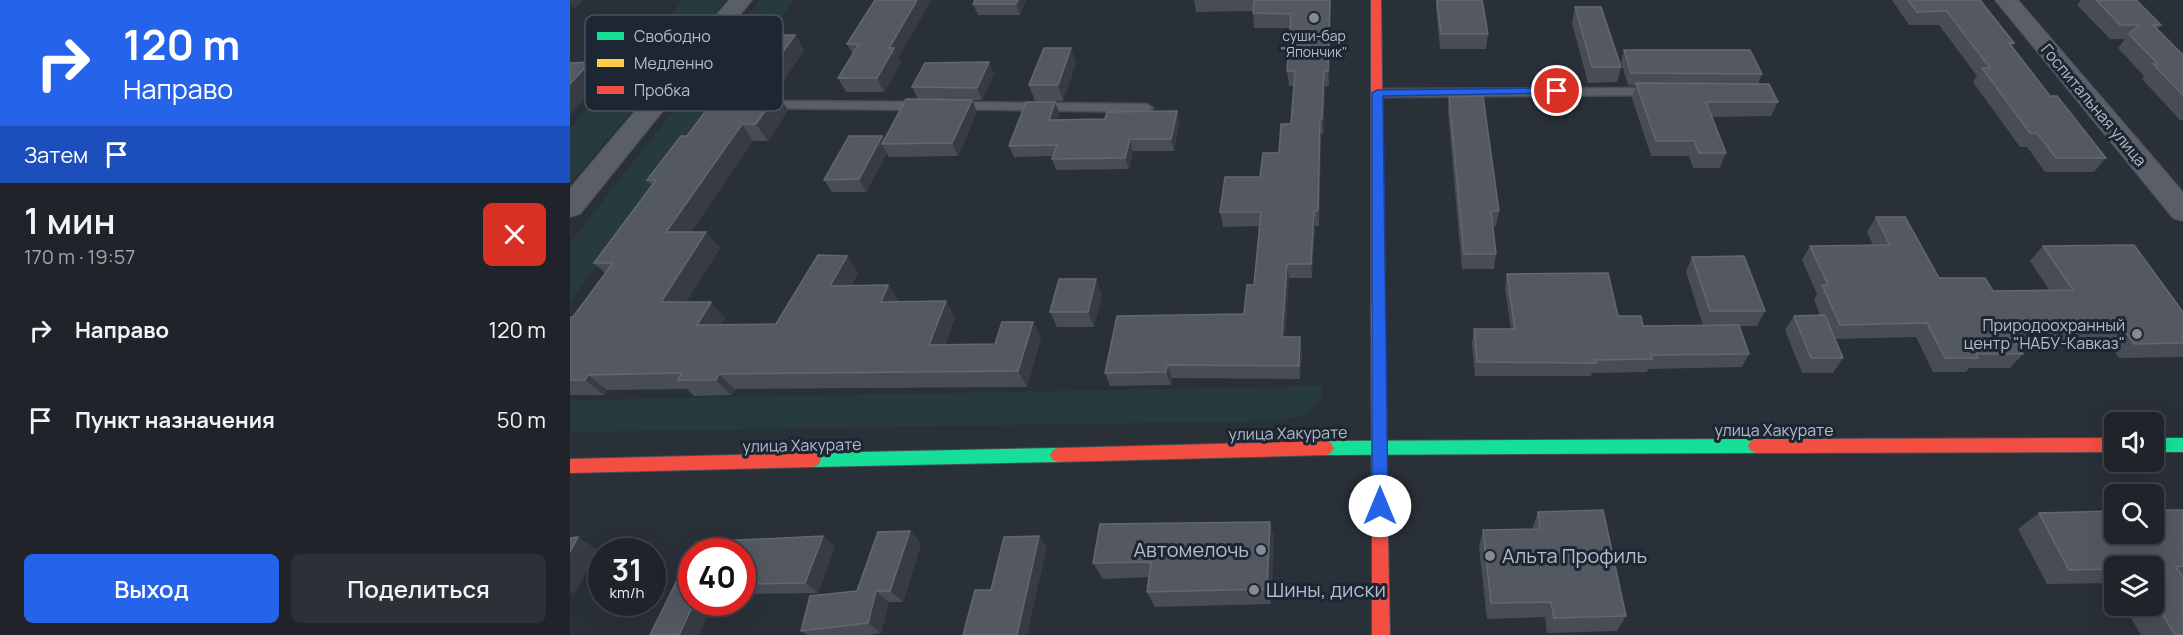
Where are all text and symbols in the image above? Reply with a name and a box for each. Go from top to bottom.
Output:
marker: суши-бар "Япончик" [1307,11,1321,25]
text: 120 m [123,15,240,73]
legend [585,15,783,111]
icon: right [24,24,102,102]
text: Свободно [634,25,711,47]
place label: суши-бар "Япончик" [1281,26,1347,61]
street label: Госпитальная улица [2036,39,2152,171]
text: Медленно [634,52,713,74]
pin [1531,65,1582,116]
text: Направо [123,70,233,107]
icon: arrive [1540,74,1573,107]
text: Пробка [634,79,690,101]
icon: arrive [100,138,133,171]
text: Затем [24,140,88,170]
text: 1 мин [24,196,116,245]
button: close [483,203,546,266]
text: 170 m · 19:57 [24,243,135,270]
icon: right [24,314,57,347]
place label: Природоохранный центр "НАБУ-Кавказ" [1964,314,2125,354]
text: Направо [75,315,169,345]
text: 120 m [488,315,546,345]
marker: Природоохранный центр "НАБУ-Кавказ" [2130,327,2144,341]
icon: arrive [24,404,57,437]
text: Пункт назначения [75,405,275,435]
text: 50 m [497,405,546,435]
map controls [2104,412,2164,616]
button: sound [2104,412,2164,472]
street label: улица Хакурате [1714,419,1834,441]
street label: улица Хакурате [1228,421,1348,445]
street label: улица Хакурате [742,433,862,457]
position arrow [1348,474,1412,538]
button: search [2104,484,2164,544]
place label: Автомелочь [1133,536,1249,563]
speed limit sign: 40 [678,538,756,616]
place label: Альта Профиль [1502,542,1647,569]
marker: Автомелочь [1254,543,1268,557]
text: 31 [612,549,642,590]
marker: Альта Профиль [1483,549,1497,563]
button: Выход [24,554,279,623]
button: Поделиться [291,554,546,623]
button: layers [2104,556,2164,616]
place label: Шины, диски [1266,576,1386,603]
text: km/h [610,582,644,603]
marker: Шины, диски [1247,583,1261,597]

